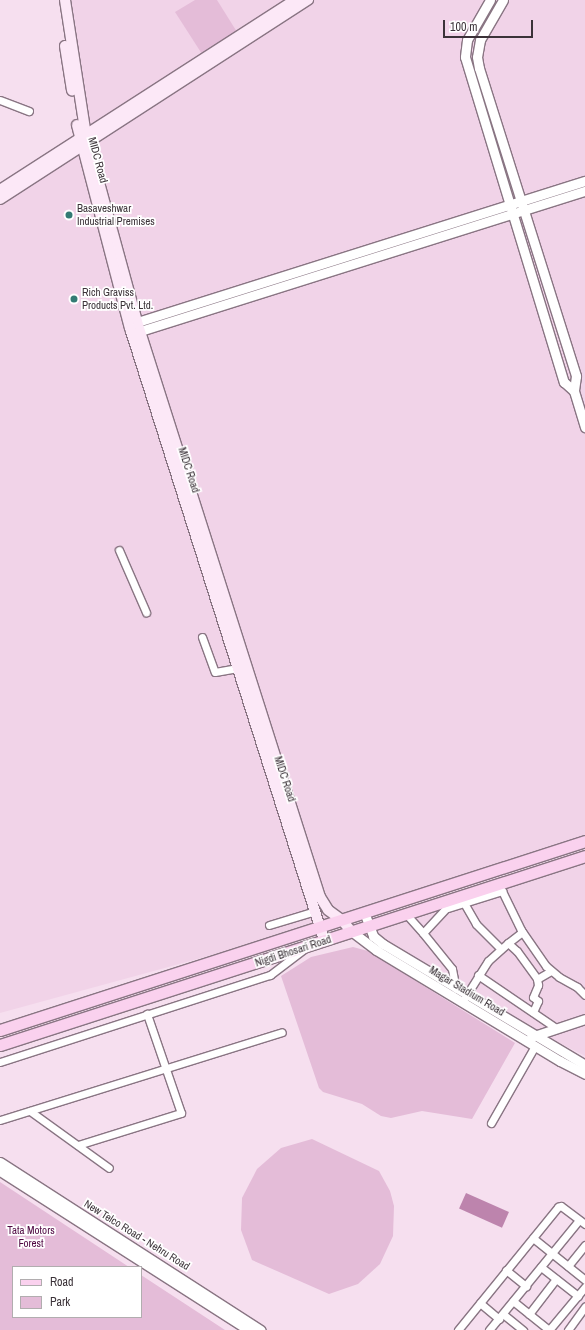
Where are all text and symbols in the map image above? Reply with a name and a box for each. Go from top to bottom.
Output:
scale bar [445,12,535,38]
text: 100 m [450,19,477,35]
street label: MIDC Road [86,136,110,184]
place label: Basaveshwar Industrial Premises [77,202,155,228]
marker: Basaveshwar Industrial Premises [64,210,74,220]
place label: Rich Graviss Products Pvt. Ltd. [82,286,153,312]
marker: Rich Graviss Products Pvt. Ltd. [69,294,79,304]
street label: MIDC Road [175,446,203,494]
street label: MIDC Road [271,755,299,803]
street label: Nigdi Bhosari Road [253,932,333,970]
street label: Magar Stadium Road [427,963,507,1019]
street label: New Telco Road - Nehru Road [82,1197,192,1273]
park label: Tata Motors Forest [7,1224,55,1250]
legend [12,1266,142,1318]
text: Road [50,1274,74,1290]
text: Park [50,1294,70,1310]

